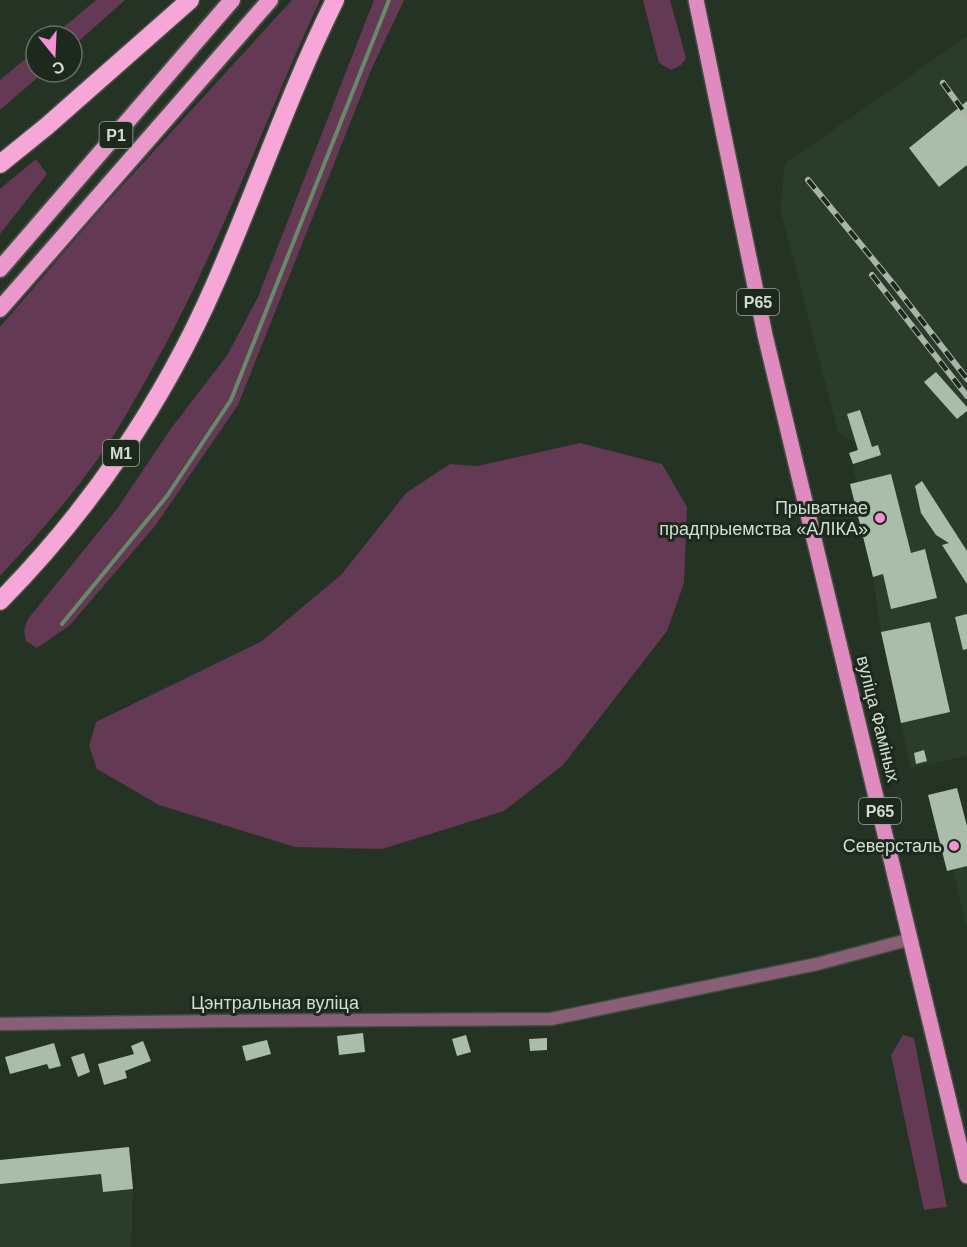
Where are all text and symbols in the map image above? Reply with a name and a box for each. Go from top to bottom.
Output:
north arrow [24,24,84,84]
text: С [50,58,67,78]
road number: Р1 [100,122,132,148]
road number: Р65 [737,289,779,315]
road number: М1 [103,440,139,466]
place label: Прыватнае прадпрыемства «АЛІКА» [659,498,868,539]
marker: Прыватнае прадпрыемства «АЛІКА» [873,511,887,525]
street label: вуліца Фаміных [853,654,903,784]
road number: Р65 [859,798,901,824]
place label: Северсталь [843,836,942,856]
marker: Северсталь [947,839,961,853]
street label: Цэнтральная вуліца [191,993,360,1013]

